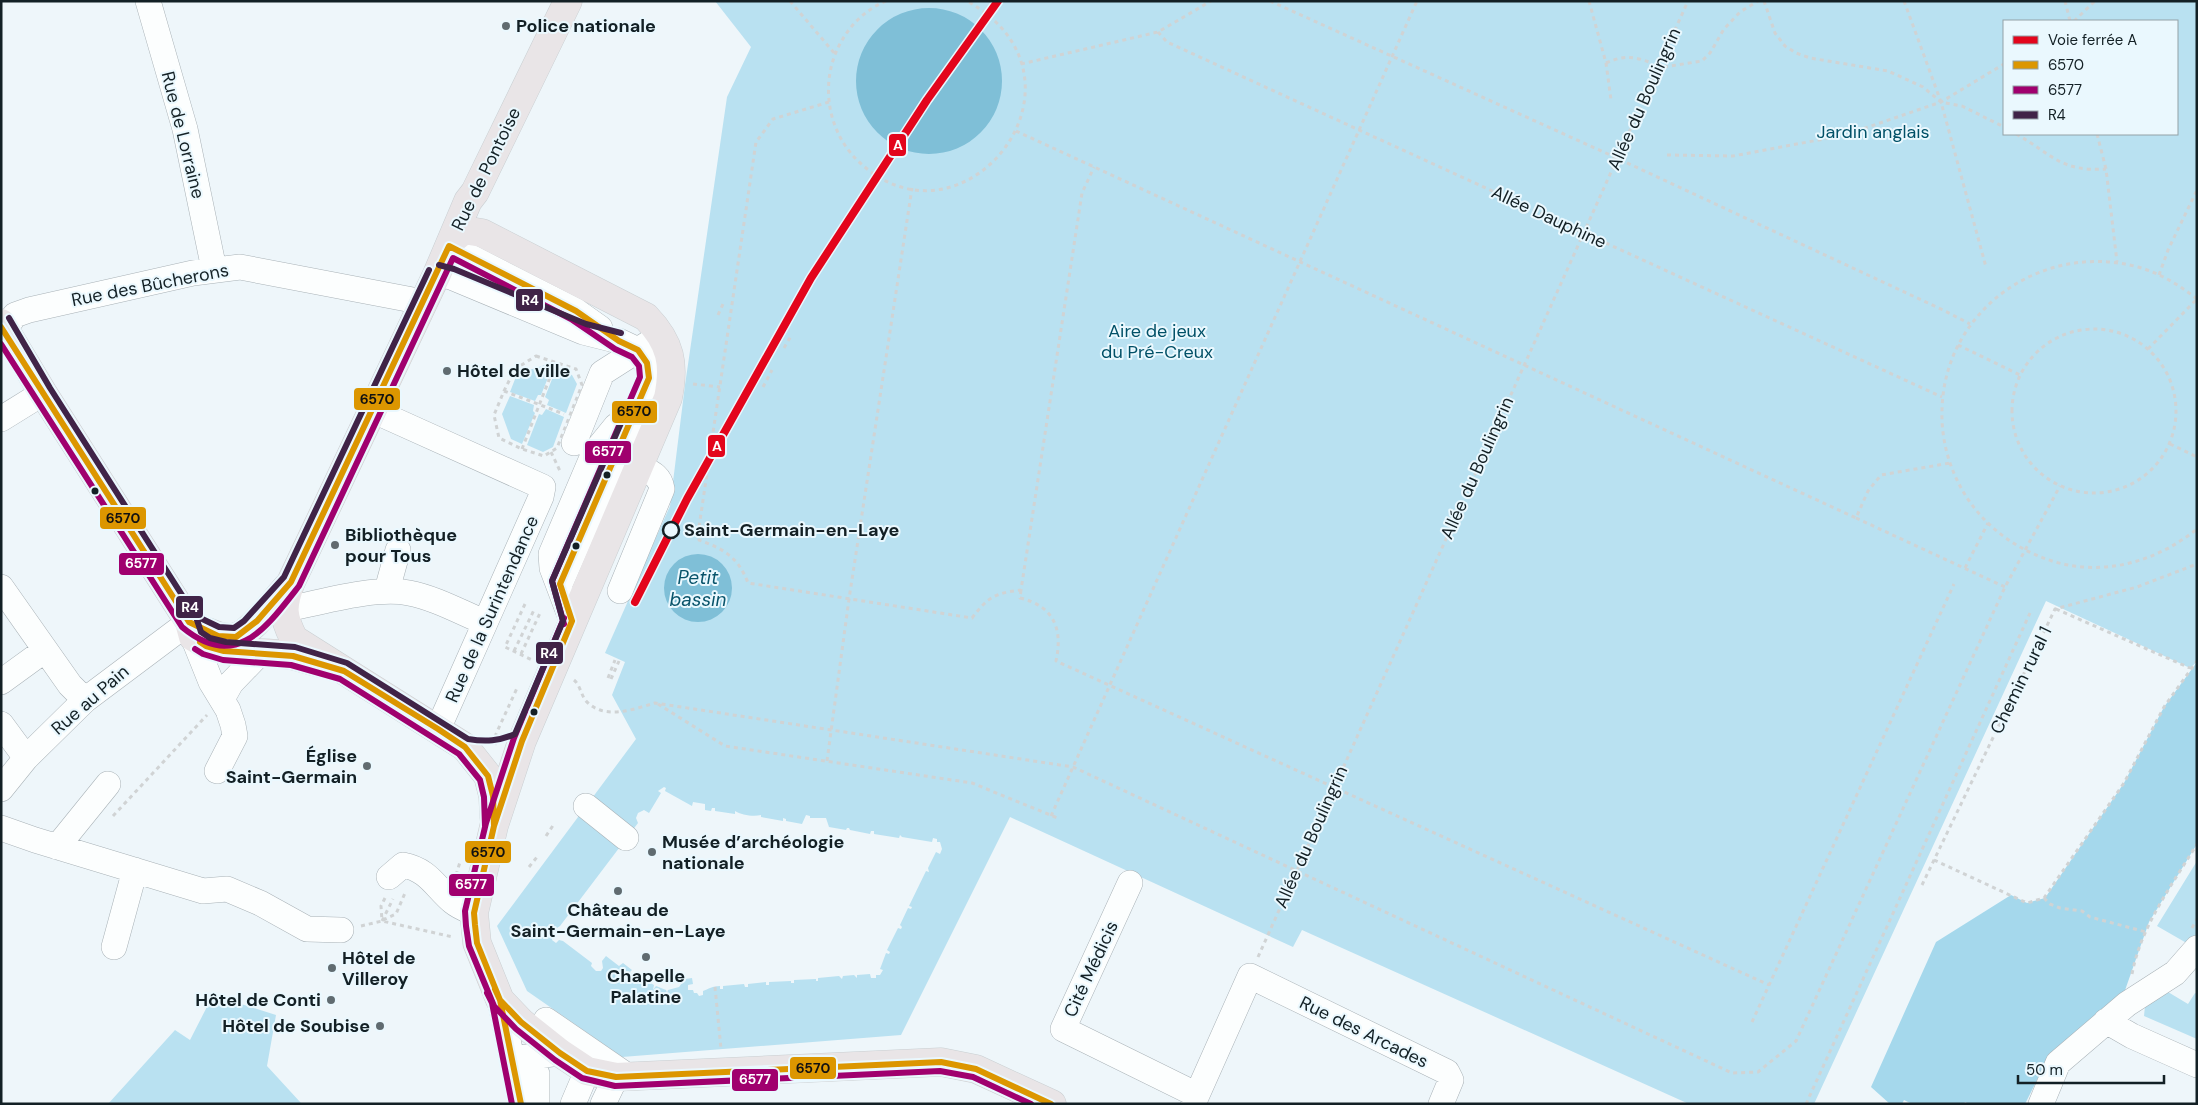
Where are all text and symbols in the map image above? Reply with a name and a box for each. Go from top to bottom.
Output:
place label: Police nationale [516,14,656,38]
marker: Police nationale [500,20,512,32]
legend [2003,20,2178,135]
street label: Allée du Boulingrin [1602,24,1686,174]
text: Voie ferrée A [2048,30,2137,50]
text: 6570 [2048,55,2084,75]
street label: Rue de Lorraine [156,69,210,201]
text: 6577 [2048,80,2082,100]
street label: Rue de Pontoise [446,103,526,235]
text: R4 [2048,105,2066,125]
park label: Jardin anglais [1816,120,1930,144]
line badge: A [888,133,907,157]
text: A [893,136,903,154]
street label: Allée Dauphine [1488,180,1610,254]
street label: Rue des Bûcherons [69,258,231,312]
line badge: R4 [515,288,544,312]
text: R4 [521,291,539,309]
park label: Aire de jeux du Pré-Creux [1101,319,1213,364]
place label: Hôtel de ville [457,359,570,383]
marker: Hôtel de ville [441,365,453,377]
line badge: 6570 [353,387,401,411]
text: 6570 [360,390,394,408]
street label: Allée du Boulingrin [1435,393,1519,543]
line badge: 6570 [611,400,658,424]
text: 6570 [617,402,651,420]
line badge: A [707,434,726,458]
text: A [712,437,722,455]
line badge: 6577 [584,440,632,464]
text: 6577 [592,442,625,460]
unlabelled marker [602,470,612,480]
unlabelled marker [90,486,100,496]
line badge: 6570 [99,506,147,530]
text: 6570 [106,509,140,527]
street label: Rue de la Surintendance [440,512,544,706]
place label: Saint-Germain-en-Laye [684,518,899,542]
marker: Saint-Germain-en-Laye [662,521,680,539]
place label: Bibliothèque pour Tous [345,523,457,568]
marker: Bibliothèque pour Tous [329,539,341,551]
unlabelled marker [571,541,581,551]
line badge: 6577 [118,552,165,576]
text: 6577 [125,554,158,572]
water label: Petit bassin [670,565,727,612]
line badge: R4 [175,595,204,619]
text: R4 [181,598,199,616]
street label: Chemin rural 1 [1985,622,2057,738]
line badge: R4 [535,641,564,665]
text: R4 [540,644,558,662]
street label: Rue au Pain [46,660,134,740]
unlabelled marker [529,707,539,717]
place label: Église Saint-Germain [226,744,357,789]
marker: Église Saint-Germain [361,760,373,772]
street label: Allée du Boulingrin [1269,762,1353,912]
place label: Musée d’archéologie nationale [662,830,844,875]
line badge: 6570 [464,840,512,864]
text: 6570 [471,843,505,861]
marker: Musée d’archéologie nationale [646,846,658,858]
line badge: 6577 [448,873,495,897]
text: 6577 [455,875,488,893]
marker: Château de Saint-Germain-en-Laye [612,885,624,897]
place label: Château de Saint-Germain-en-Laye [510,898,726,943]
street label: Cité Médicis [1058,917,1124,1021]
place label: Hôtel de Villeroy [342,946,416,991]
marker: Chapelle Palatine [640,951,652,963]
marker: Hôtel de Villeroy [326,962,338,974]
place label: Chapelle Palatine [607,964,685,1009]
place label: Hôtel de Conti [195,988,321,1012]
street label: Rue des Arcades [1296,990,1432,1074]
marker: Hôtel de Conti [325,994,337,1006]
place label: Hôtel de Soubise [222,1014,370,1038]
marker: Hôtel de Soubise [374,1020,386,1032]
scale bar [2018,1052,2164,1084]
line badge: 6570 [789,1056,837,1080]
text: 6570 [796,1059,830,1077]
text: 50 m [2026,1060,2063,1080]
line badge: 6577 [731,1068,779,1092]
text: 6577 [739,1070,772,1088]

